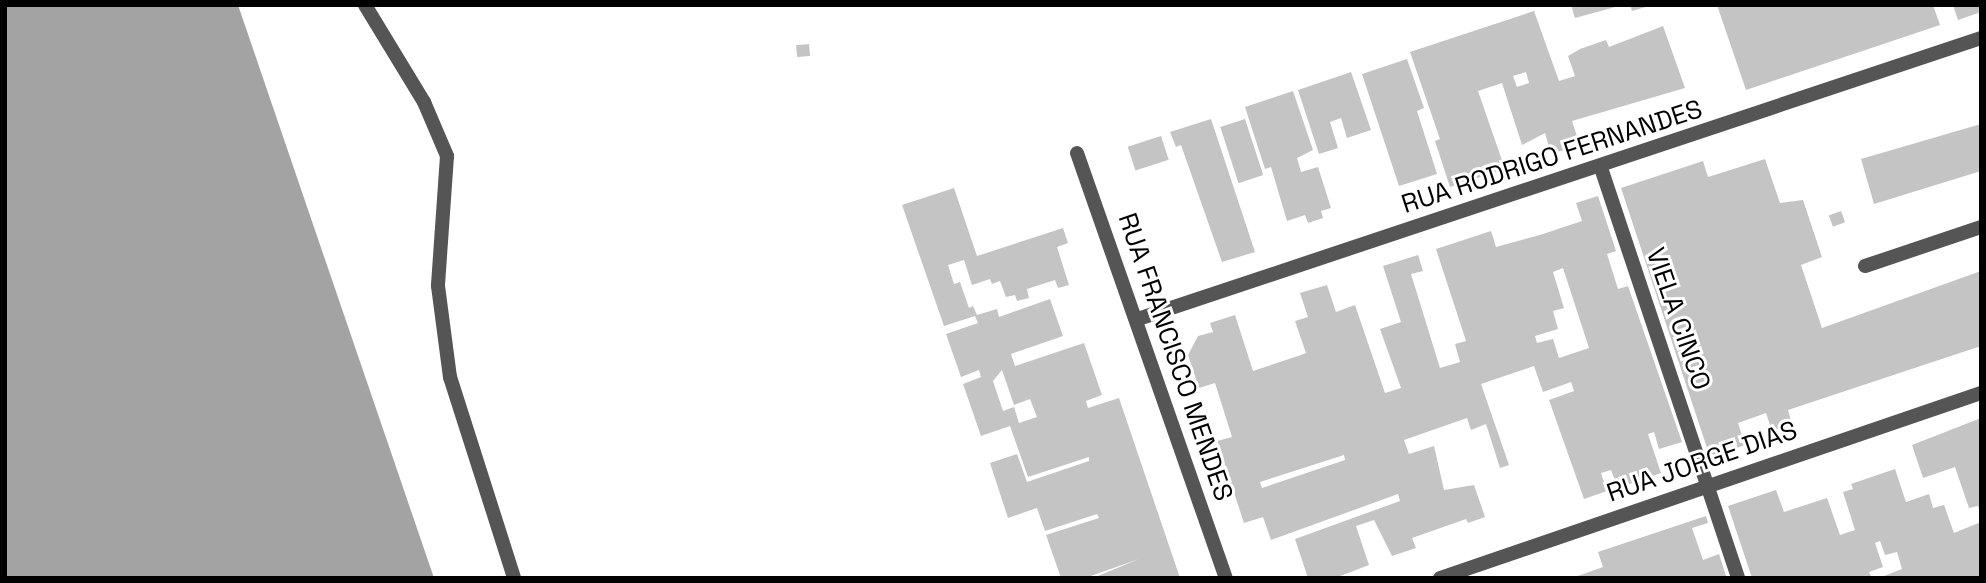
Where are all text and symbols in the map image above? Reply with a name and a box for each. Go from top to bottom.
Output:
street label: RUA RODRIGO FERNANDES [1398,94,1706,220]
street label: RUA FRANCISCO MENDES [1111,209,1239,505]
street label: VIELA CINCO [1639,244,1717,394]
street label: RUA JORGE DIAS [1603,415,1801,509]

